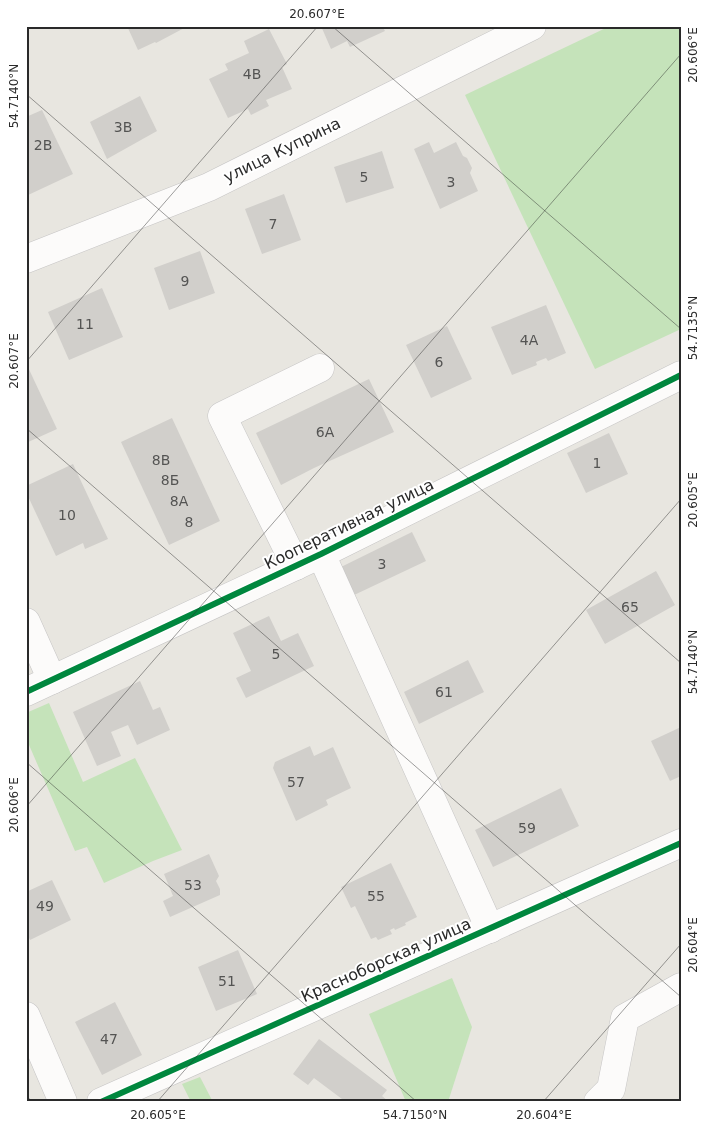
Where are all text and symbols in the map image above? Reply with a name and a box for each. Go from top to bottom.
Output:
text: 20.607°E [289,7,345,21]
text: 20.606°E [686,27,700,83]
text: 54.7140°N [7,64,21,128]
house number: 4В [243,66,261,82]
street label: улица Куприна [220,113,344,187]
house number: 3В [114,119,132,135]
house number: 2В [34,137,52,153]
house number: 5 [360,169,368,185]
house number: 3 [447,174,455,190]
house number: 7 [269,216,277,232]
house number: 9 [181,273,189,289]
text: 54.7135°N [686,296,700,360]
house number: 11 [76,316,94,332]
house number: 4А [520,332,539,348]
text: 20.607°E [7,333,21,389]
house number: 6 [435,354,444,370]
house number: 6А [316,424,335,440]
house number: 8В [152,452,170,468]
house number: 1 [593,455,601,471]
house number: 8Б [161,472,179,488]
text: 20.605°E [686,472,700,528]
street label: Кооперативная улица [261,475,437,573]
house number: 8А [170,493,189,509]
house number: 10 [58,507,76,523]
house number: 8 [185,514,193,530]
house number: 3 [378,556,386,572]
house number: 65 [621,599,639,615]
text: 54.7140°N [686,630,700,694]
house number: 5 [272,646,280,662]
house number: 61 [435,684,453,700]
house number: 57 [287,774,305,790]
text: 20.606°E [7,777,21,833]
house number: 59 [518,820,536,836]
house number: 53 [184,877,202,893]
house number: 55 [367,888,385,904]
house number: 49 [36,898,54,914]
street label: Красноборская улица [298,914,474,1006]
text: 20.604°E [686,917,700,973]
house number: 51 [218,973,236,989]
house number: 47 [100,1031,118,1047]
text: 20.605°E [130,1108,186,1122]
text: 54.7150°N [383,1108,447,1122]
text: 20.604°E [516,1108,572,1122]

